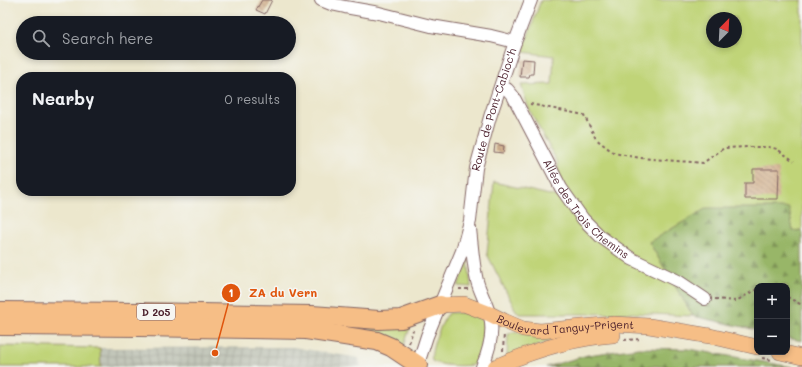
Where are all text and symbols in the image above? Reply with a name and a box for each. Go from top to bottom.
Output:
north arrow [706,12,742,48]
search box [16,16,296,60]
icon: search [30,27,52,49]
text: Search here [62,28,153,48]
street label: Route de Pont-Cabioc'h [468,46,519,173]
text: Nearby [32,87,94,109]
text: 0 results [225,90,280,107]
street label: Allée des Trois Chemins [540,156,632,262]
callout: ZA du Vern [221,281,325,305]
map controls [754,283,790,355]
button: + [754,283,790,319]
text: 1 [228,284,234,300]
text: ZA du Vern [249,284,317,300]
road number: D 205 [137,304,175,320]
street label: Boulevard Tanguy-Prigent [494,311,635,338]
button: − [754,319,790,355]

